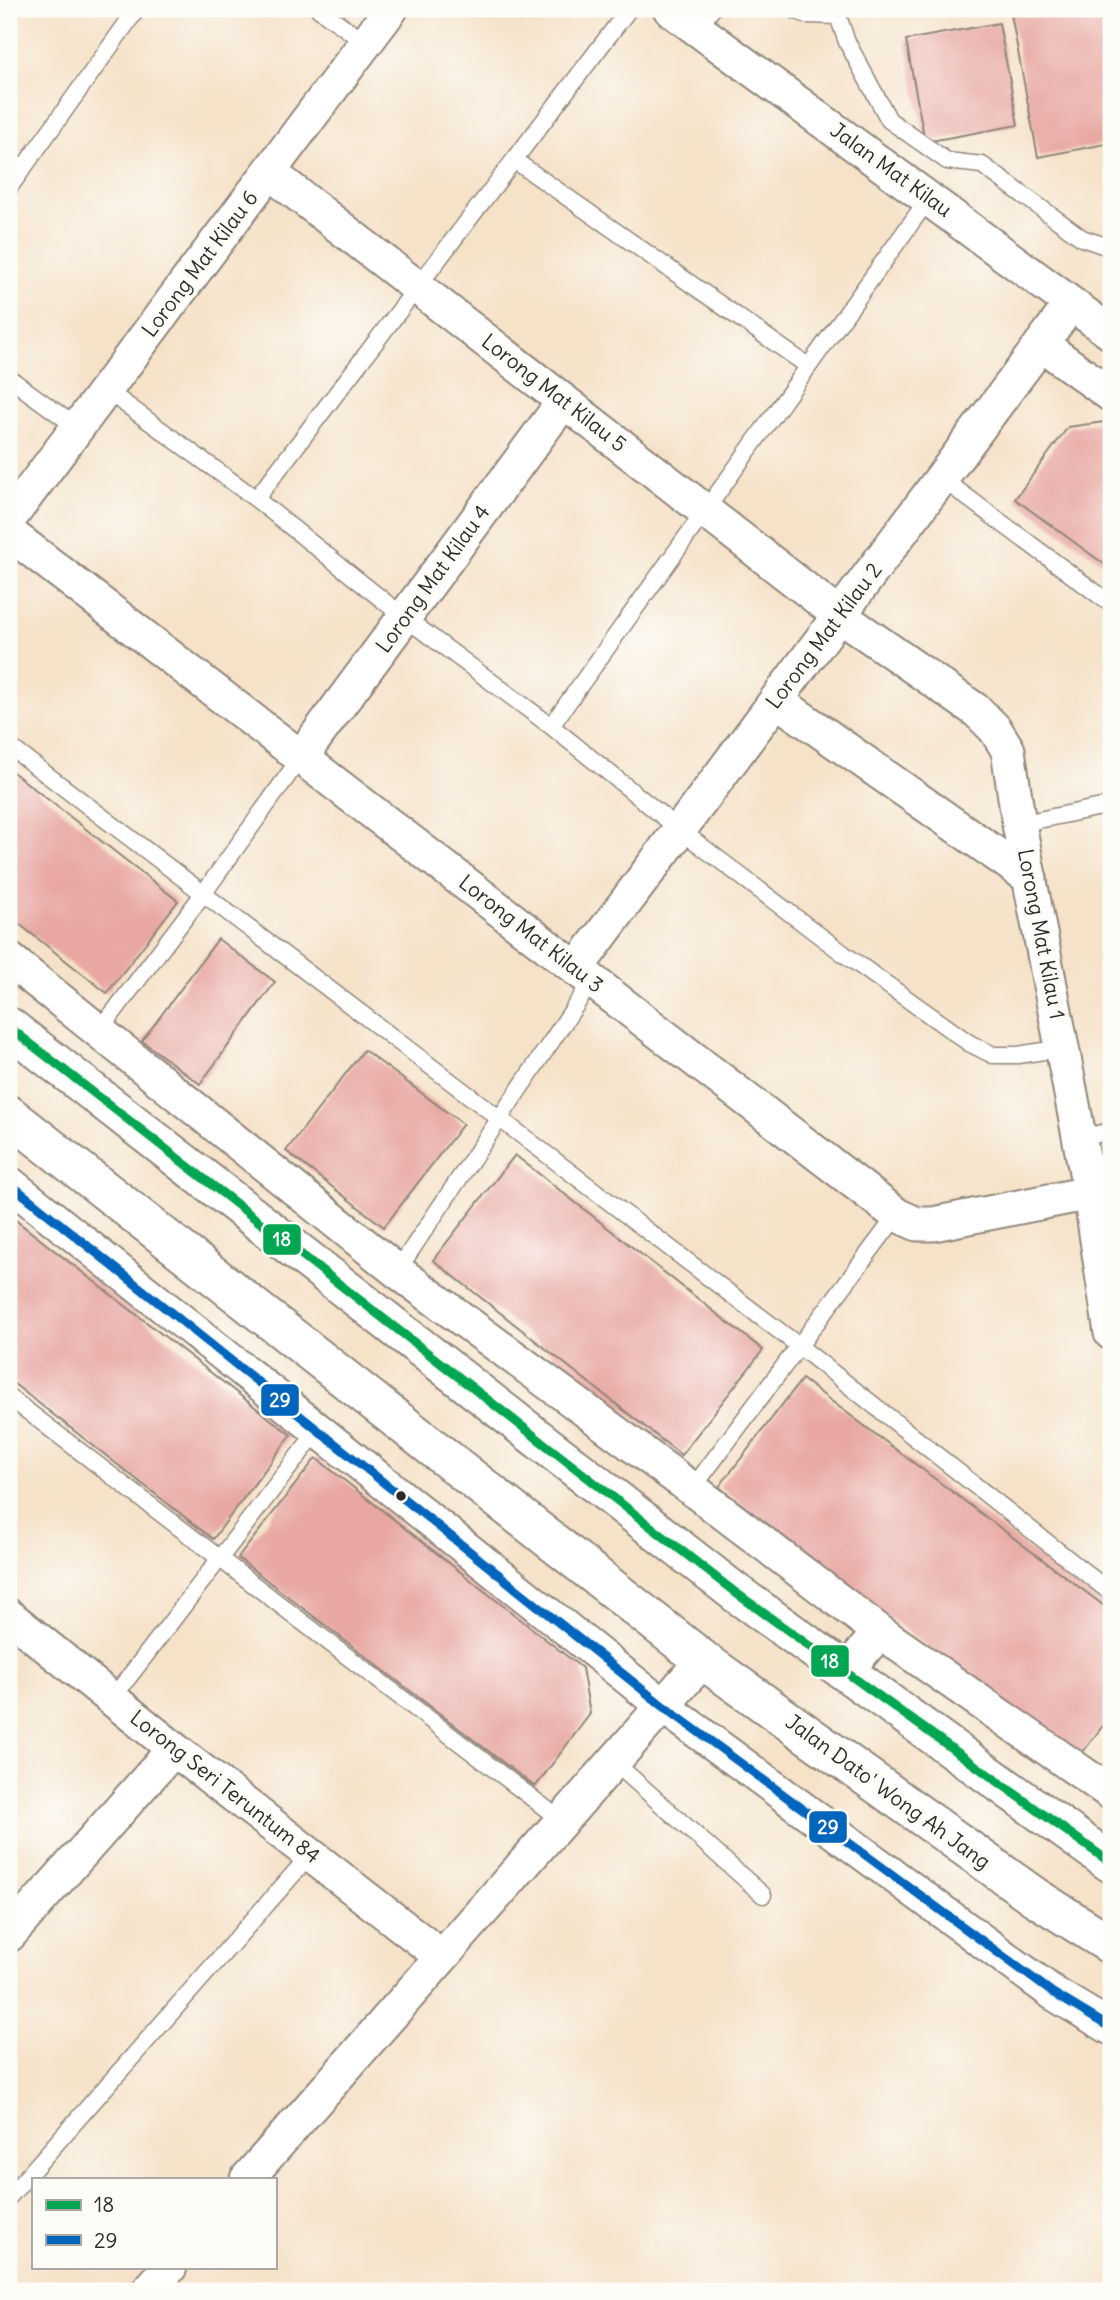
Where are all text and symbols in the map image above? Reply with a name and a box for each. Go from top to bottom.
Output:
street label: Jalan Mat Kilau [825,116,957,223]
street label: Lorong Mat Kilau 6 [136,185,264,342]
street label: Lorong Mat Kilau 5 [476,328,632,458]
street label: Lorong Mat Kilau 4 [370,499,495,658]
street label: Lorong Mat Kilau 2 [760,557,887,714]
street label: Lorong Mat Kilau 1 [1012,846,1071,1021]
street label: Lorong Mat Kilau 3 [453,869,609,999]
line badge: 18 [262,1223,302,1256]
text: 18 [273,1227,291,1251]
line badge: 29 [260,1383,300,1417]
text: 29 [269,1388,291,1412]
unlabelled marker [394,1489,408,1503]
line badge: 18 [810,1644,850,1678]
text: 18 [821,1649,839,1673]
street label: Lorong Seri Teruntum 84 [125,1704,326,1869]
street label: Jalan Dato' Wong Ah Jang [780,1708,996,1875]
line badge: 29 [808,1810,848,1844]
text: 29 [817,1815,839,1839]
legend [32,2178,276,2268]
text: 18 [94,2191,114,2218]
text: 29 [94,2227,118,2254]

